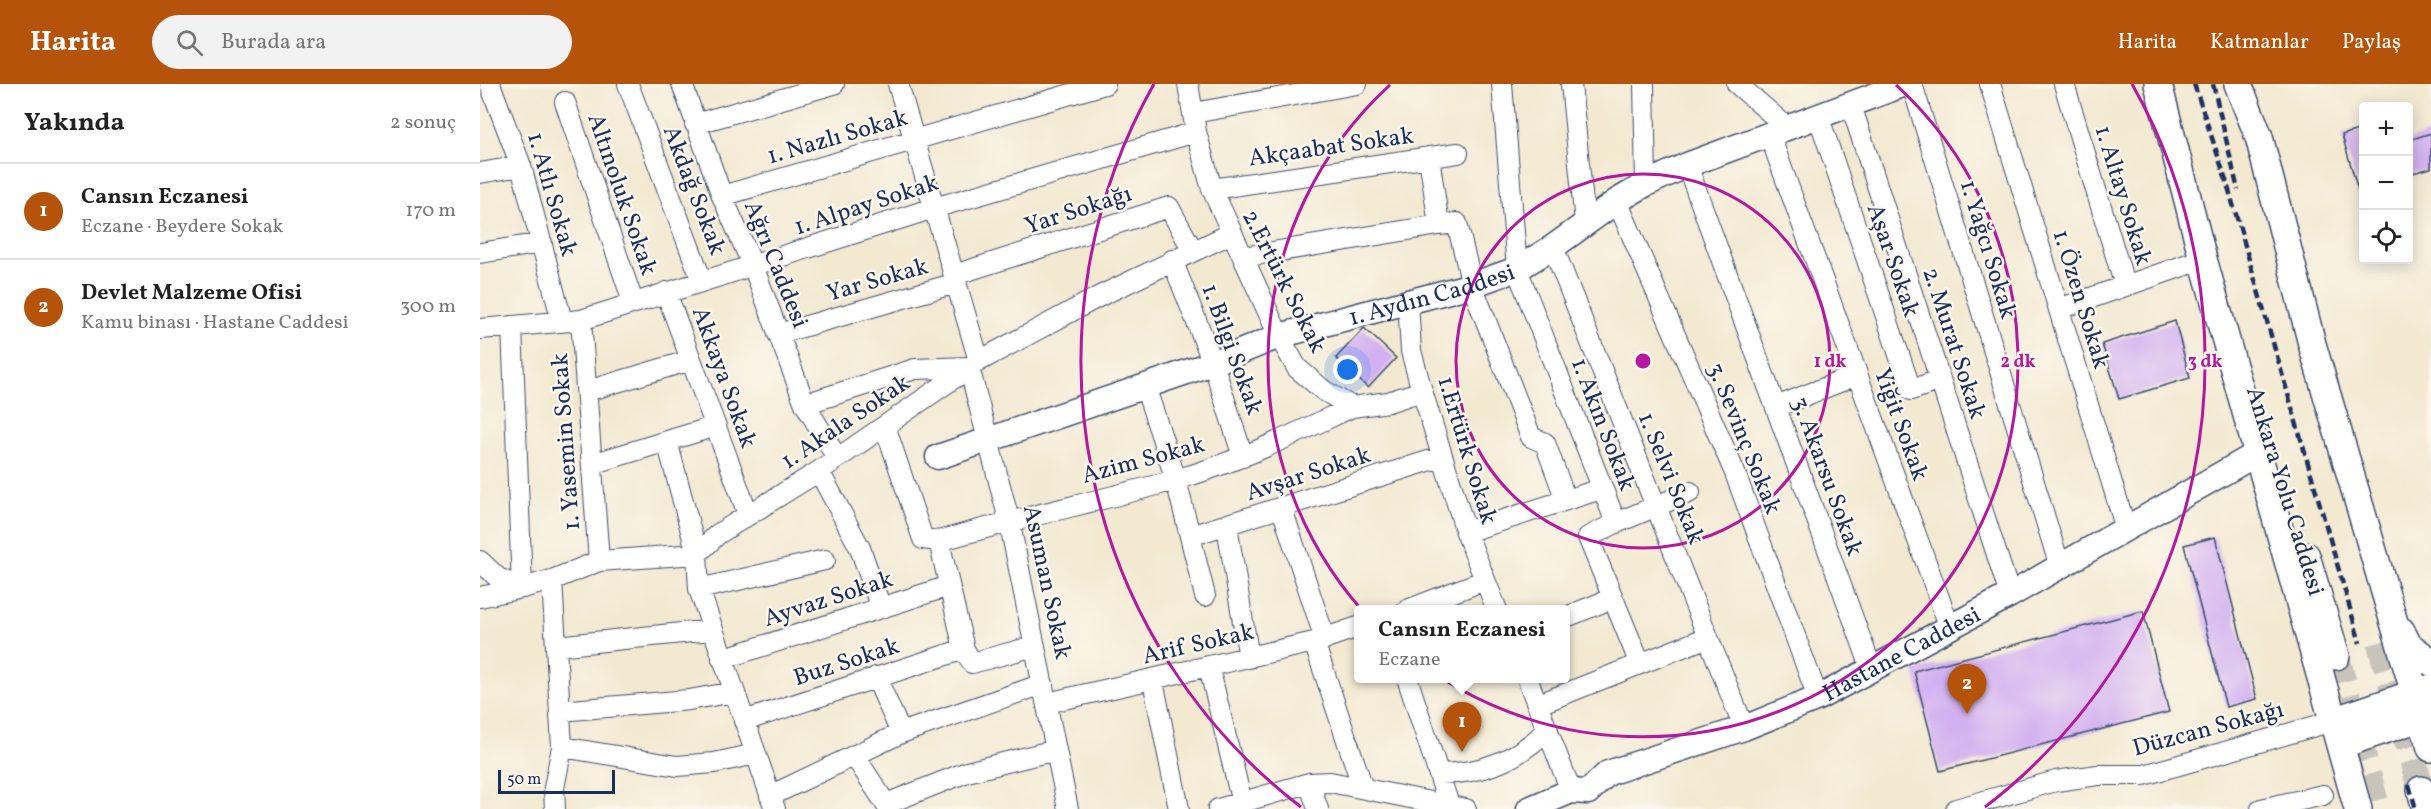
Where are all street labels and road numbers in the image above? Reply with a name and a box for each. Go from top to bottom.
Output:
street label: 1. Nazlı Sokak [763,102,912,174]
street label: Altınoluk Sokak [578,109,665,280]
street label: Akçaabat Sokak [1247,120,1416,176]
street label: Akdağ Sokak [653,121,733,260]
street label: 1. Altay Sokak [2085,122,2159,270]
street label: 1. Atlı Sokak [517,128,585,261]
street label: 1. Alpay Sokak [790,167,943,245]
street label: 1. Yağcı Sokak [1950,176,2024,323]
street label: Yar Sokağı [1021,178,1136,244]
street label: Ağrı Caddesi [734,196,816,334]
street label: Aşar Sokak [1857,199,1927,322]
street label: 2.Ertürk Sokak [1232,204,1334,359]
street label: 1. Özen Sokak [2043,226,2117,373]
street label: Yar Sokak [823,250,932,312]
street label: 1. Aydın Caddesi [1345,256,1520,336]
street label: 2. Murat Sokak [1913,263,1994,424]
street label: 1. Bilgi Sokak [1192,279,1271,420]
street label: Akkaya Sokak [682,302,764,453]
street label: 1. Yasemin Sokak [544,352,590,532]
street label: 1. Akın Sokak [1561,353,1643,496]
street label: 3. Sevinç Sokak [1697,358,1789,520]
street label: Yiğit Sokak [1864,364,1936,486]
street label: 1. Akala Sokak [775,367,918,479]
street label: 1.Ertürk Sokak [1427,372,1505,529]
street label: Ankara Yolu Caddesi [2236,383,2332,600]
street label: 3. Akarsu Sokak [1782,392,1871,561]
street label: 1. Selvi Sokak [1628,407,1712,550]
street label: Azim Sokak [1078,428,1209,494]
street label: Avşar Sokak [1242,439,1375,511]
street label: Asuman Sokak [1013,502,1079,663]
street label: Ayvaz Sokak [760,563,897,637]
street label: Hastane Caddesi [1817,599,1987,711]
street label: Arif Sokak [1139,616,1258,674]
street label: Buz Sokak [789,630,904,696]
street label: Düzcan Sokağı [2129,693,2288,766]

